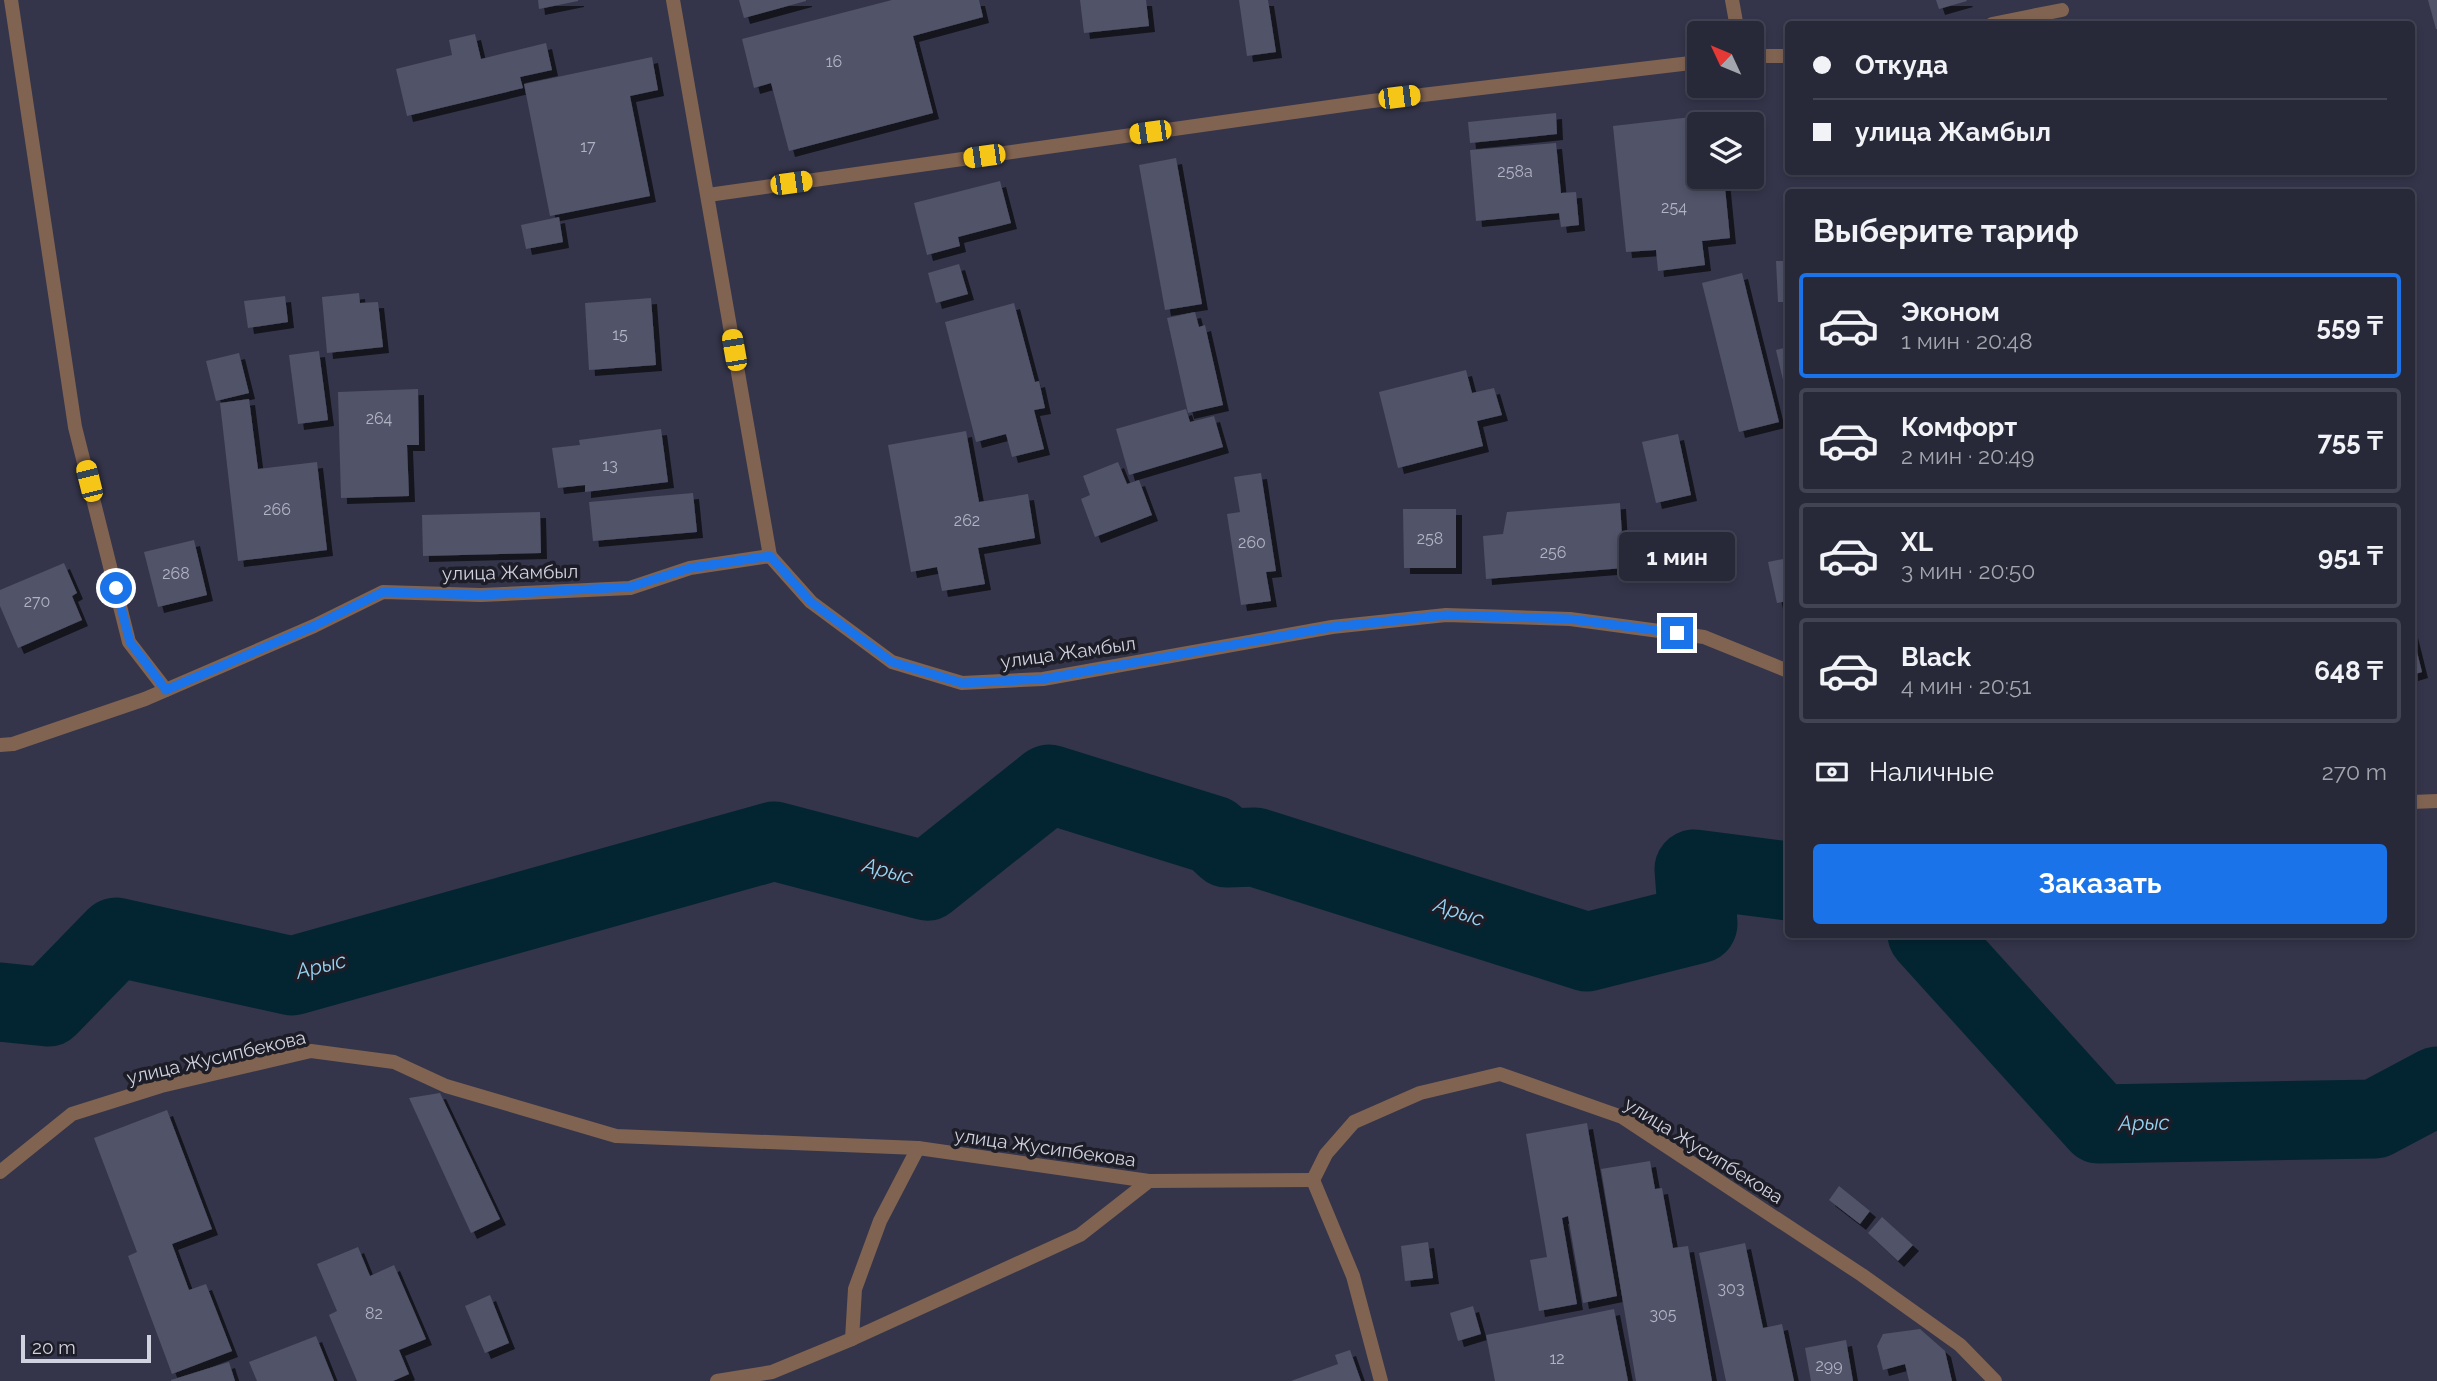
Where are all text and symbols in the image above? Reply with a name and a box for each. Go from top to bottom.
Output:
north arrow [1687,21,1764,98]
map controls [1687,21,1764,189]
text: Откуда [1855,50,1948,80]
house number: 16 [826,52,842,71]
car [1377,84,1422,110]
button: layers [1687,112,1764,189]
text: улица Жамбыл [1855,117,2051,147]
car [1128,119,1173,145]
house number: 17 [580,137,596,156]
car [962,143,1007,169]
house number: 258а [1497,162,1533,181]
car [769,170,814,196]
house number: 254 [1661,198,1687,217]
text: Выберите тариф [1813,212,2079,249]
icon: car [1817,294,1880,357]
text: Эконом [1901,297,2000,327]
text: 559 ₸ [2317,311,2383,341]
house number: 15 [612,325,628,344]
car [721,327,748,373]
text: 1 мин · 20:48 [1901,327,2033,354]
house number: 264 [366,409,393,428]
icon: car [1817,409,1880,472]
text: Комфорт [1901,412,2017,442]
text: 755 ₸ [2318,426,2383,456]
text: 2 мин · 20:49 [1901,442,2035,469]
house number: 13 [602,456,618,475]
car [74,458,105,504]
house number: 266 [263,500,291,519]
house number: 262 [954,511,980,530]
icon: car [1817,524,1880,587]
text: XL [1901,527,1933,557]
house number: 258 [1417,529,1443,548]
callout: 1 мин [1619,532,1735,580]
house number: 260 [1238,533,1266,552]
text: 951 ₸ [2318,541,2383,571]
house number: 256 [1540,543,1566,562]
text: 1 мин [1646,543,1708,570]
text: 3 мин · 20:50 [1901,557,2035,584]
street label: улица Жамбыл [442,560,578,584]
house number: 268 [162,564,190,583]
route start [100,572,132,604]
house number: 270 [24,592,50,611]
route end [1661,617,1693,649]
street label: улица Жамбыл [999,632,1137,672]
icon: car [1817,639,1880,702]
text: Black [1901,642,1971,672]
text: 648 ₸ [2314,656,2383,686]
text: 4 мин · 20:51 [1901,672,2031,699]
icon: cash [1813,753,1851,791]
text: Наличные [1869,757,1994,787]
text: 270 m [2322,758,2387,785]
button: Заказать [1813,844,2387,924]
water label: Арыс [859,852,916,889]
water label: Арыс [1430,891,1487,931]
water label: Арыс [292,947,349,984]
street label: улица Жусипбекова [124,1026,308,1088]
street label: улица Жусипбекова [1621,1092,1787,1208]
water label: Арыс [2117,1110,2170,1135]
street label: улица Жусипбекова [953,1123,1137,1171]
house number: 303 [1718,1279,1744,1298]
house number: 82 [365,1304,383,1323]
house number: 305 [1649,1305,1677,1324]
scale bar [21,1332,150,1364]
text: 20 m [32,1336,76,1358]
house number: 12 [1549,1349,1565,1368]
house number: 299 [1815,1356,1843,1375]

